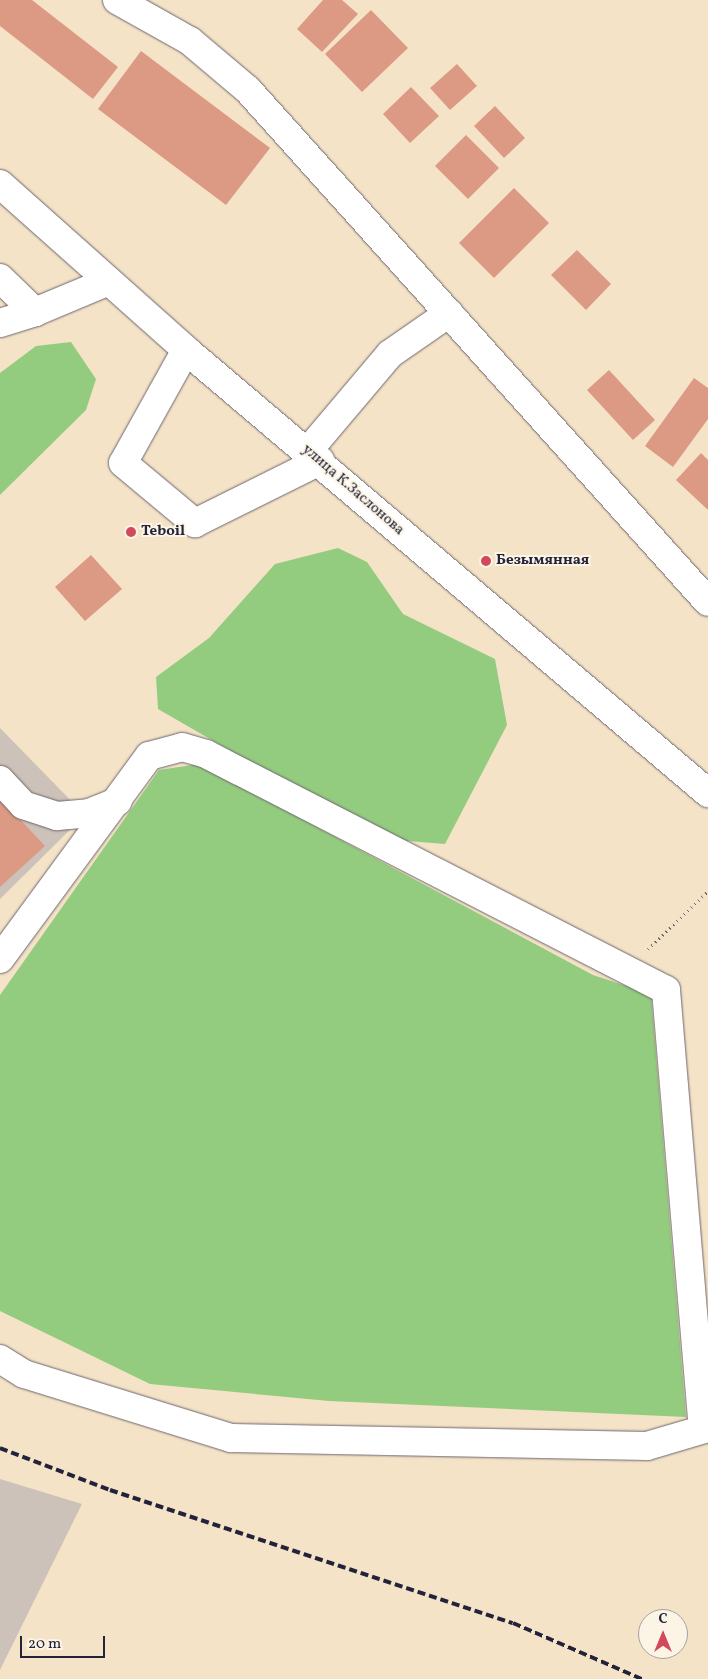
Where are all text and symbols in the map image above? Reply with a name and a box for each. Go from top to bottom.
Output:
street label: улица К.Заслонова [298,441,408,539]
place label: Teboil [141,523,185,541]
marker: Teboil [125,526,137,538]
place label: Безымянная [496,552,589,570]
marker: Безымянная [480,555,492,567]
north arrow [638,1609,688,1659]
text: С [658,1610,668,1629]
scale bar [22,1626,108,1658]
text: 20 m [28,1634,61,1655]

